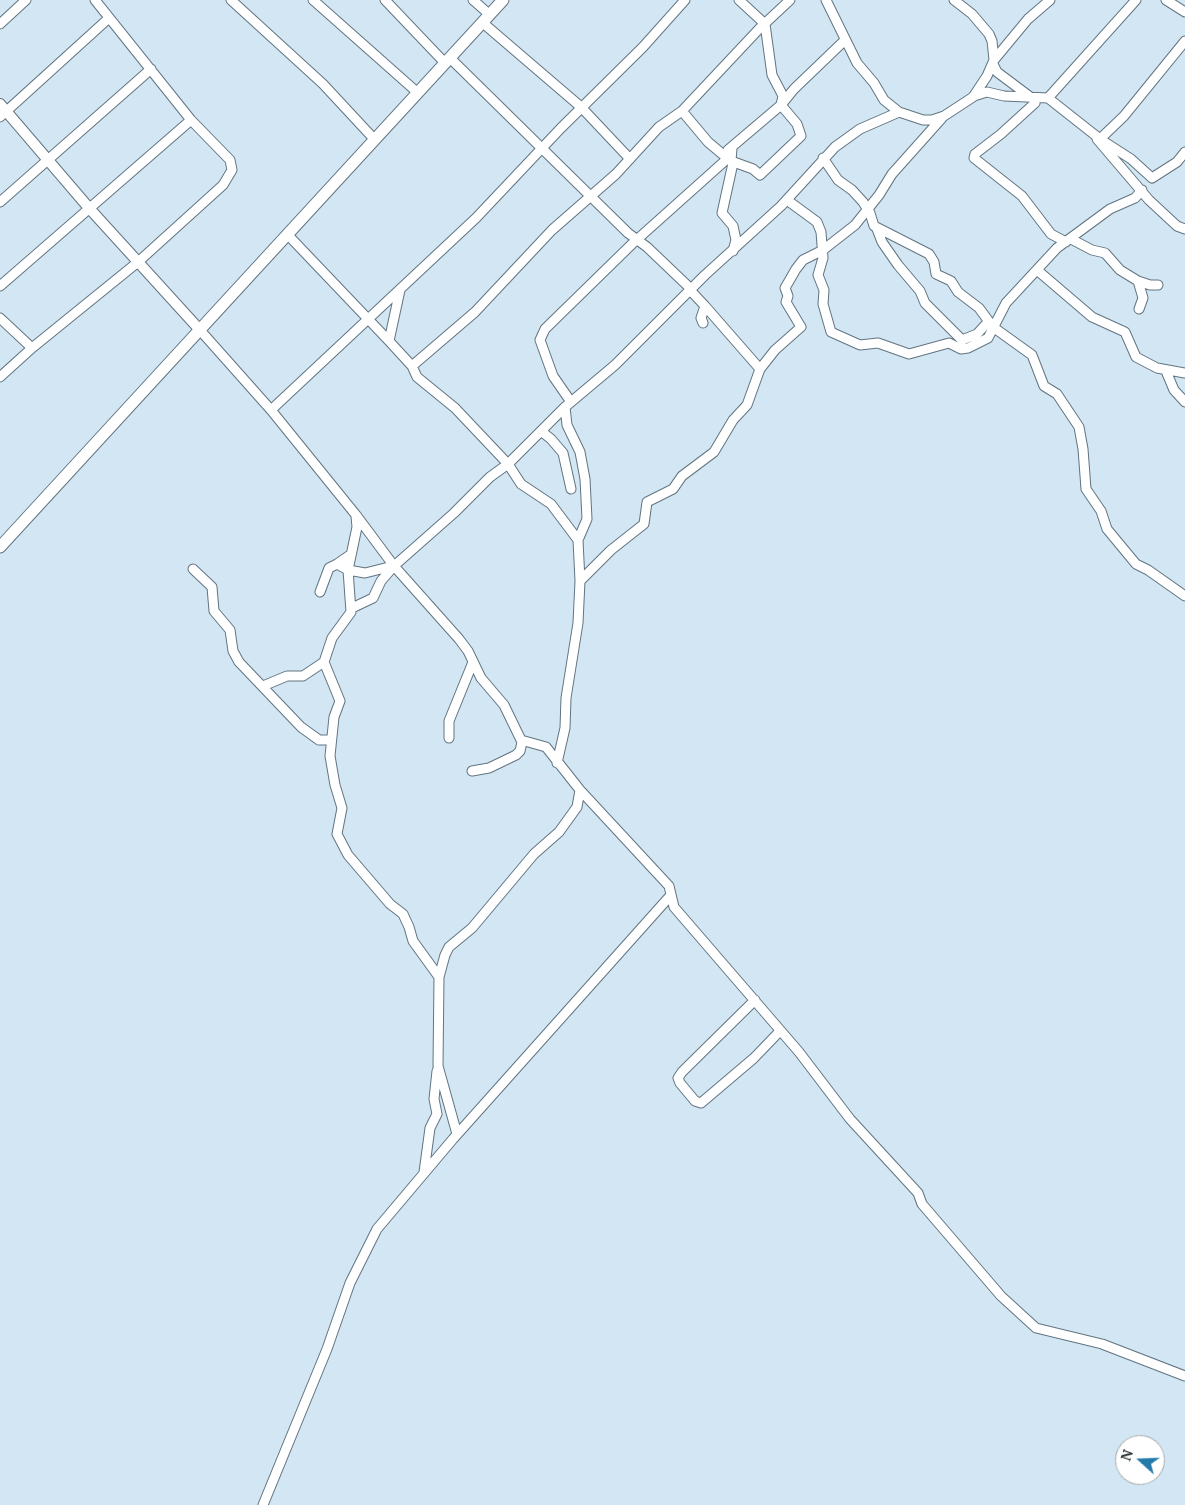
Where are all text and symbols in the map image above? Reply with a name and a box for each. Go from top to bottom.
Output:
north arrow [1115,1435,1165,1485]
text: N [1116,1447,1137,1463]

